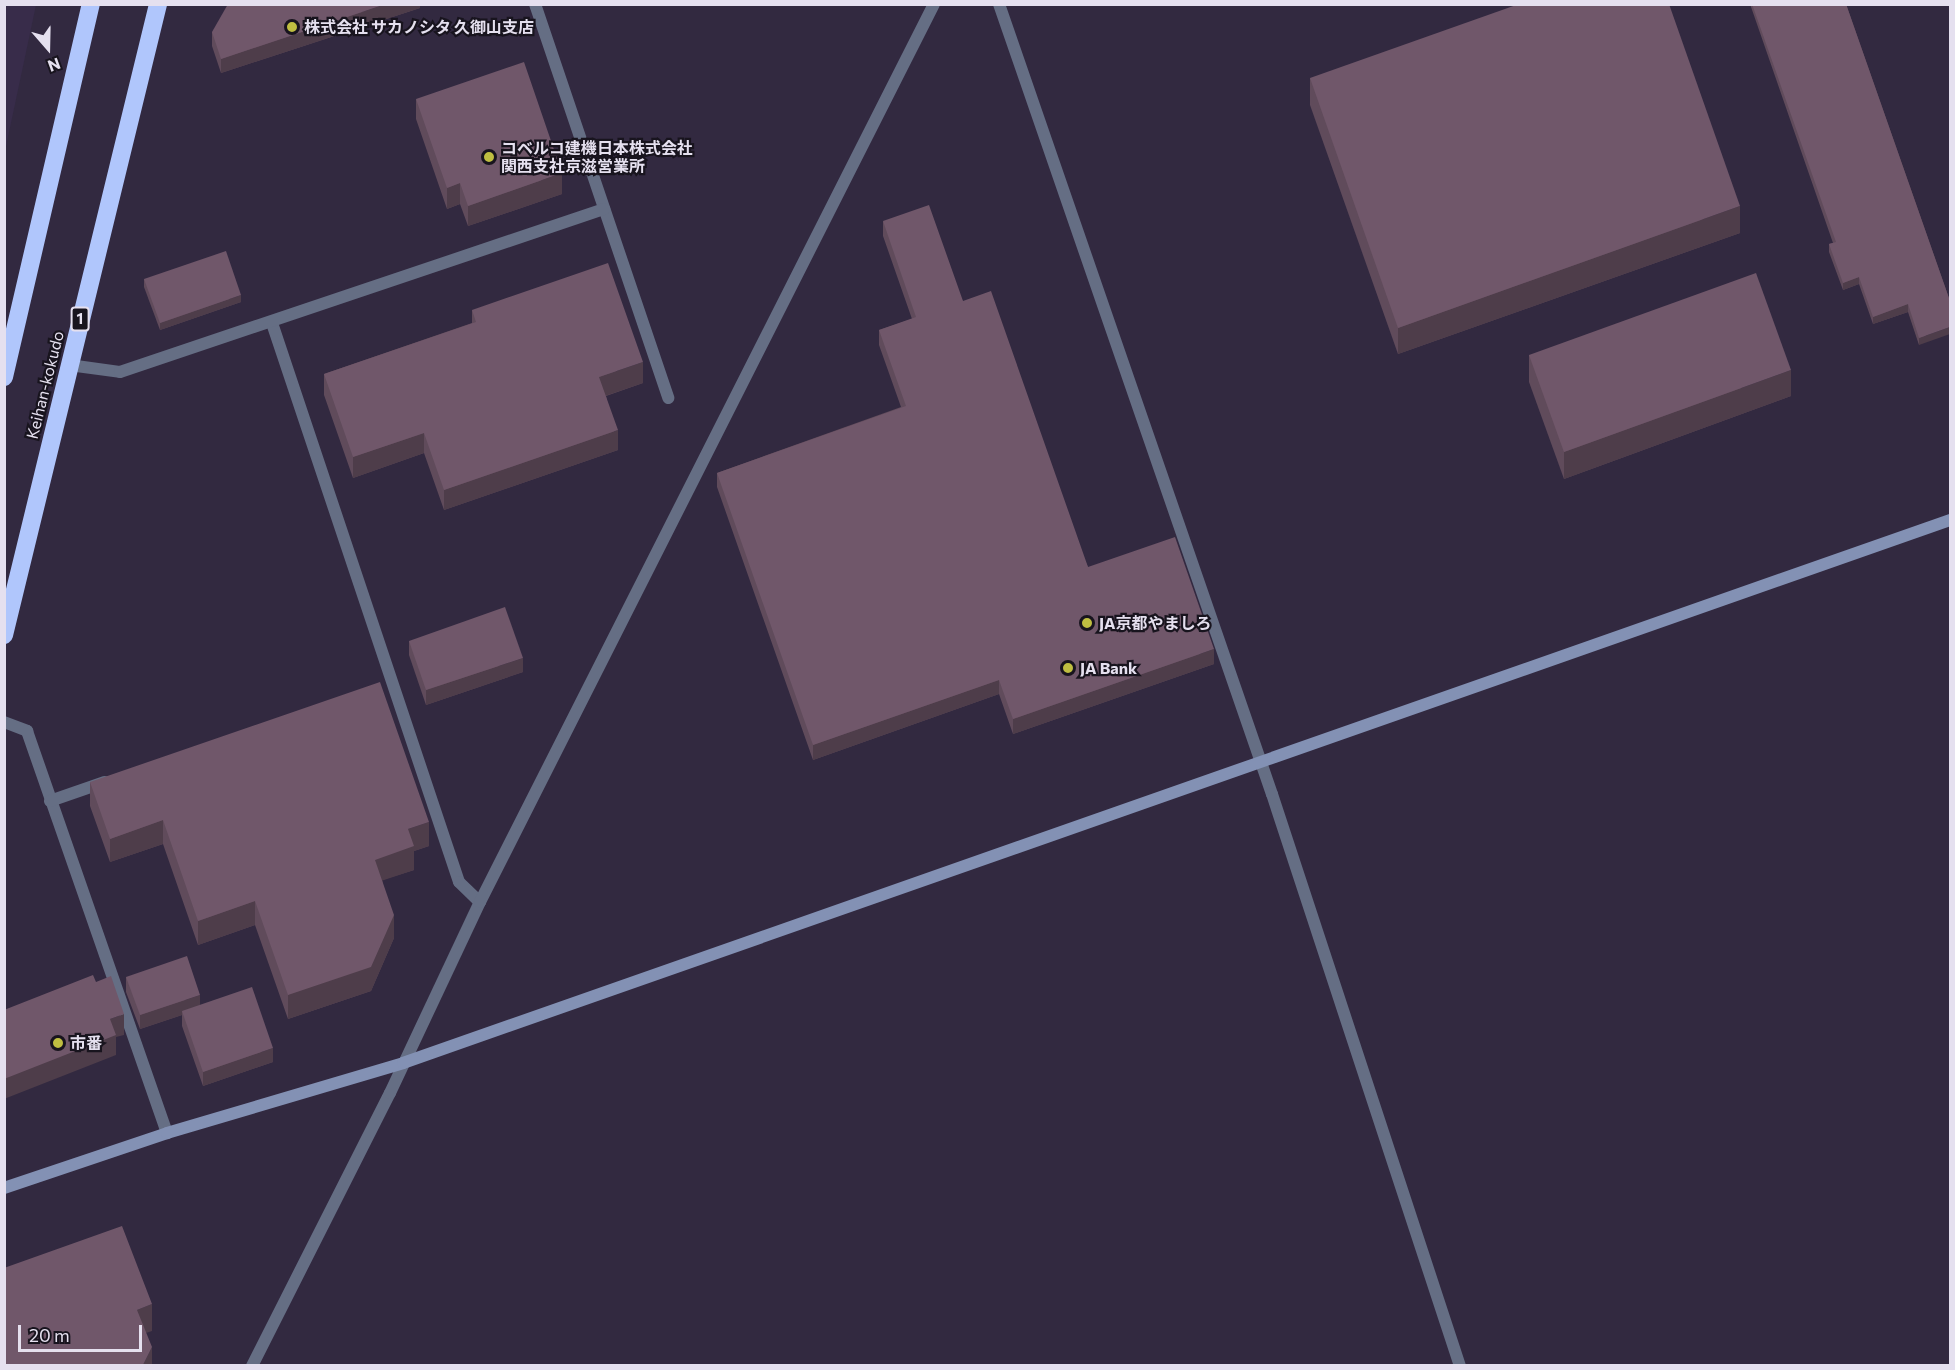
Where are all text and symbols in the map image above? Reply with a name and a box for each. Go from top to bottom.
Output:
place label: 株式会社 サカノシタ 久御山支店 [304,17,534,37]
north arrow [18,18,78,78]
marker: 株式会社 サカノシタ 久御山支店 [285,20,299,34]
text: N [45,54,63,76]
place label: コベルコ建機日本株式会社 関西支社京滋営業所 [501,138,693,176]
marker: コベルコ建機日本株式会社 関西支社京滋営業所 [482,150,496,164]
road number: 1 [70,307,90,331]
street label: Keihan-kokudo [22,329,68,441]
place label: JA京都やましろ [1099,613,1212,633]
marker: JA京都やましろ [1080,616,1094,630]
place label: JA Bank [1080,658,1137,678]
marker: JA Bank [1061,661,1075,675]
place label: 市番 [70,1033,102,1053]
marker: 市番 [51,1036,65,1050]
scale bar [21,1313,146,1351]
text: 20 m [29,1324,70,1346]

